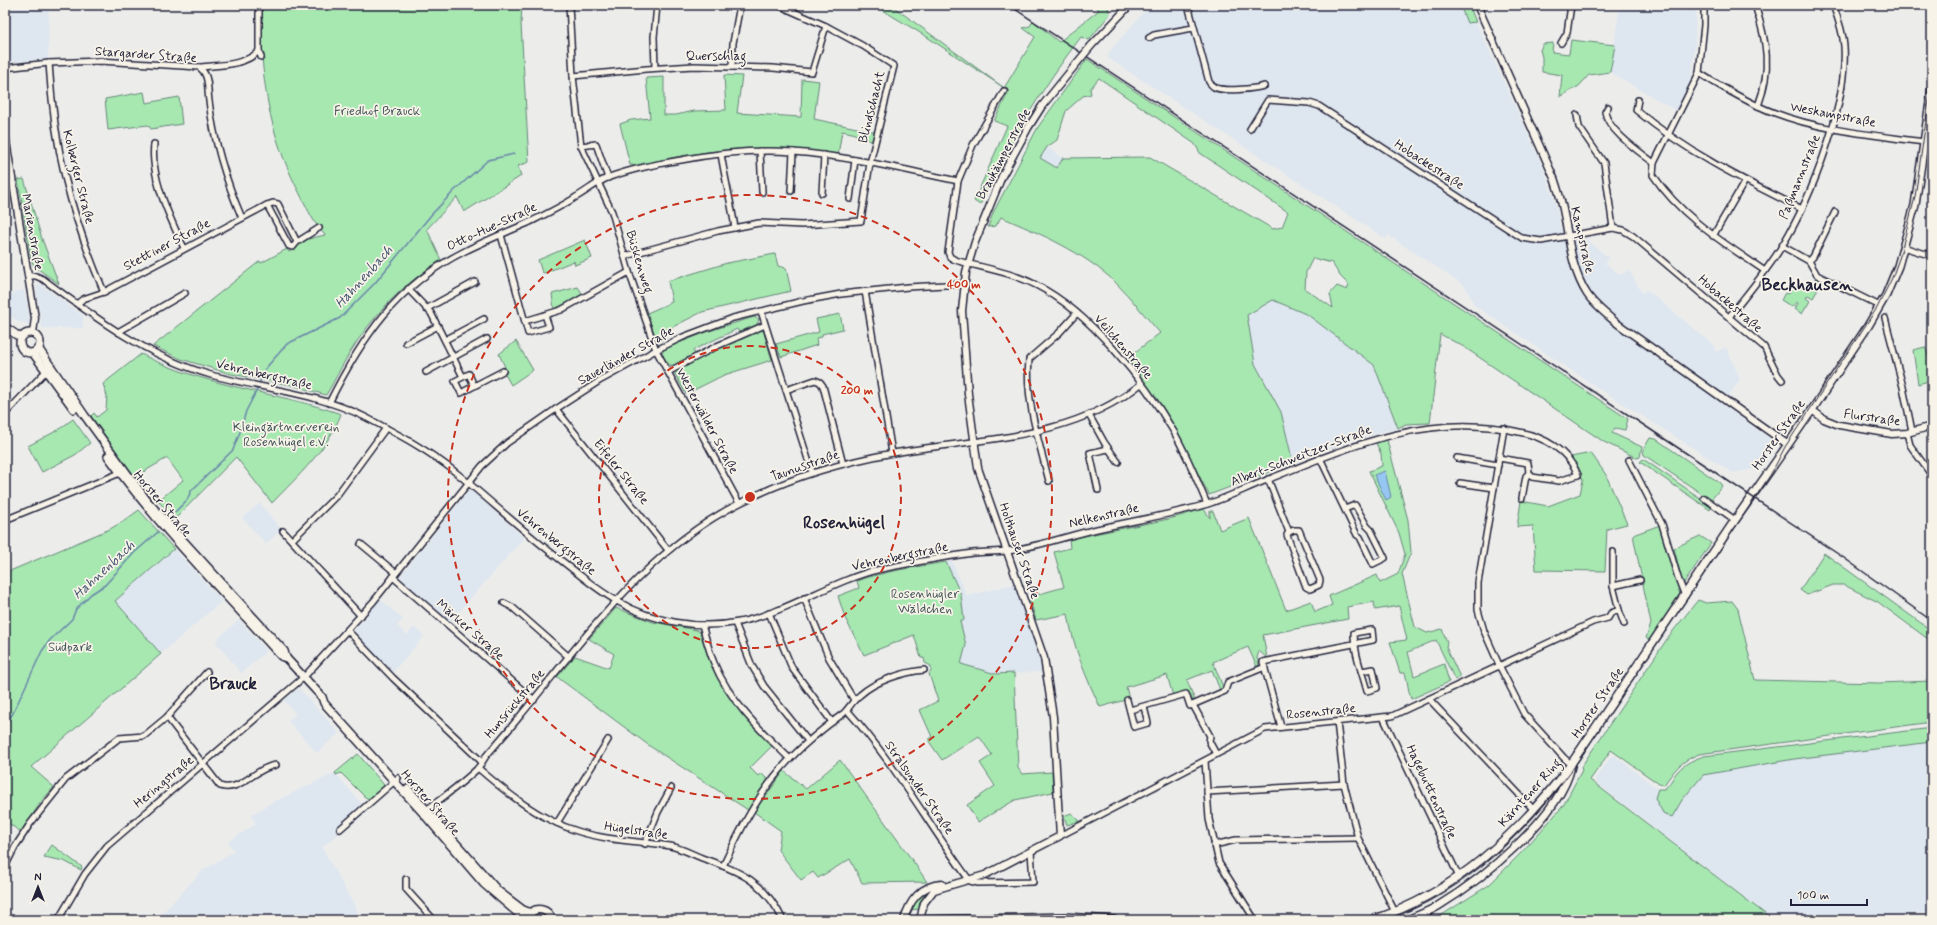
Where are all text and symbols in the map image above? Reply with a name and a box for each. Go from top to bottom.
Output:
street label: Stargarder Straße [95,43,197,67]
street label: Querschlag [686,48,746,67]
street label: Blindschacht [855,69,889,145]
street label: Weskampstraße [1789,98,1877,132]
park label: Friedhof Brauck [334,103,421,120]
street label: Braukämperstraße [973,105,1035,203]
street label: Kolberger Straße [56,128,98,226]
street label: Paßmannstraße [1775,132,1825,222]
street label: Hobackestraße [1391,136,1467,194]
street label: Marienstraße [17,192,47,272]
street label: Otto-Hue-Straße [444,199,540,255]
street label: Kampstraße [1566,205,1598,275]
street label: Stettiner Straße [121,215,213,275]
street label: Büskenweg [619,228,657,296]
water label: Hahnenbach [331,242,397,312]
street label: Hobackestraße [1694,271,1766,337]
district label: Beckhausen [1761,274,1853,296]
text: 400 m [947,277,981,293]
street label: Veilchenstraße [1090,311,1156,383]
street label: Sauerländer Straße [575,323,677,389]
street label: Vehrenbergstraße [214,356,314,396]
street label: Westerwälder Straße [672,365,742,477]
text: 200 m [841,383,874,399]
street label: Horster Straße [1748,396,1810,474]
street label: Flurstraße [1843,406,1901,430]
park label: Kleingärtnerverein Rosenhügel e.V. [233,419,339,451]
street label: Albert-Schweitzer-Straße [1228,421,1374,491]
street label: Eifeler Straße [589,436,653,508]
street label: Taunusstraße [768,446,842,486]
street label: Horster Straße [129,467,195,541]
centre of rings [743,490,757,504]
street label: Nelkenstraße [1067,500,1141,532]
street label: Holthauser Straße [995,501,1043,601]
street label: Vehrenbergstraße [511,505,599,581]
district label: Rosenhügel [803,512,885,535]
water label: Hahnenbach [69,537,139,603]
street label: Vehrenbergstraße [850,538,950,577]
park label: Rosenhügler Wäldchen [891,586,960,618]
street label: Märker Straße [432,596,508,664]
park label: Südpark [48,639,92,656]
street label: Horster Straße [1568,664,1628,742]
street label: Hunsrückstraße [481,666,549,742]
district label: Brauck [209,673,257,695]
street label: Rosenstraße [1285,700,1357,724]
street label: Stralsunder Straße [880,738,958,838]
street label: Hagebuttenstraße [1400,742,1460,843]
street label: Heringstraße [130,752,198,812]
street label: Kärntener Ring [1495,755,1567,832]
street label: Horster Straße [397,766,463,840]
street label: Hügelstraße [603,818,669,844]
north arrow [18,867,58,907]
text: N [34,871,42,885]
scale bar [1791,881,1867,907]
text: 100 m [1797,888,1829,904]

